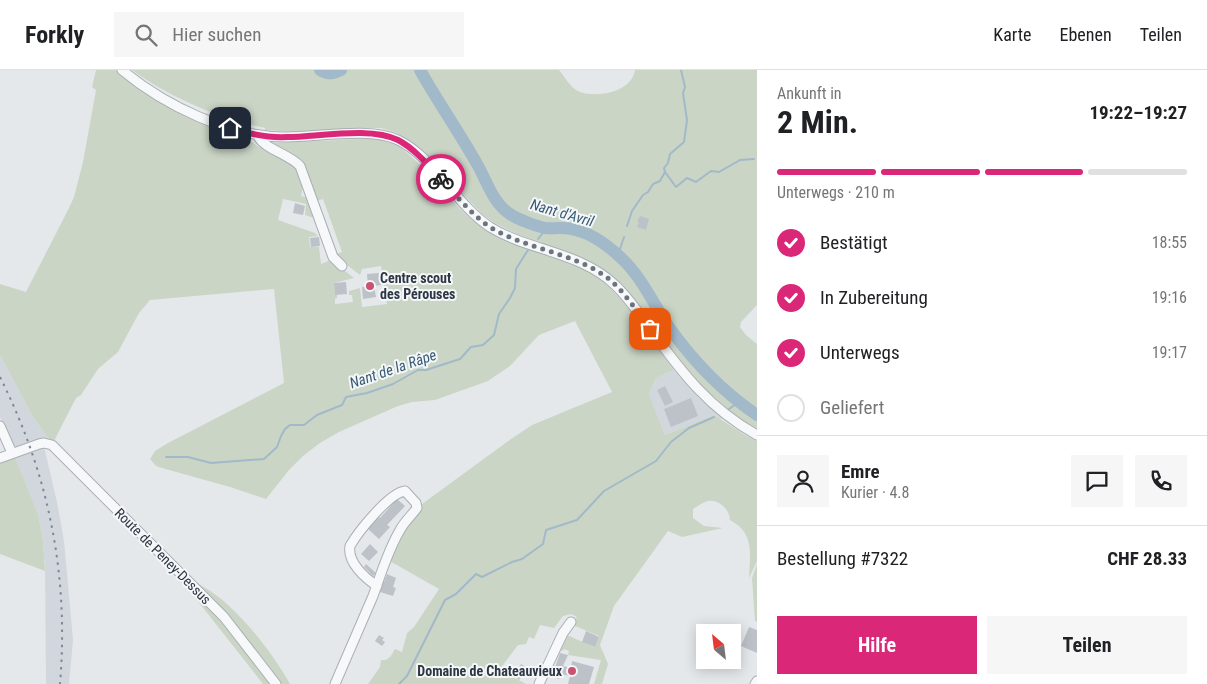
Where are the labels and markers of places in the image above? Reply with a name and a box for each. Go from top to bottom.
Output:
pin [209,107,251,149]
place label: Centre scout des Pérouses [380,270,455,302]
marker: Centre scout des Pérouses [364,280,376,292]
pin [629,308,671,350]
place label: Domaine de Chateauvieux [417,663,563,679]
marker: Domaine de Chateauvieux [566,665,578,677]

